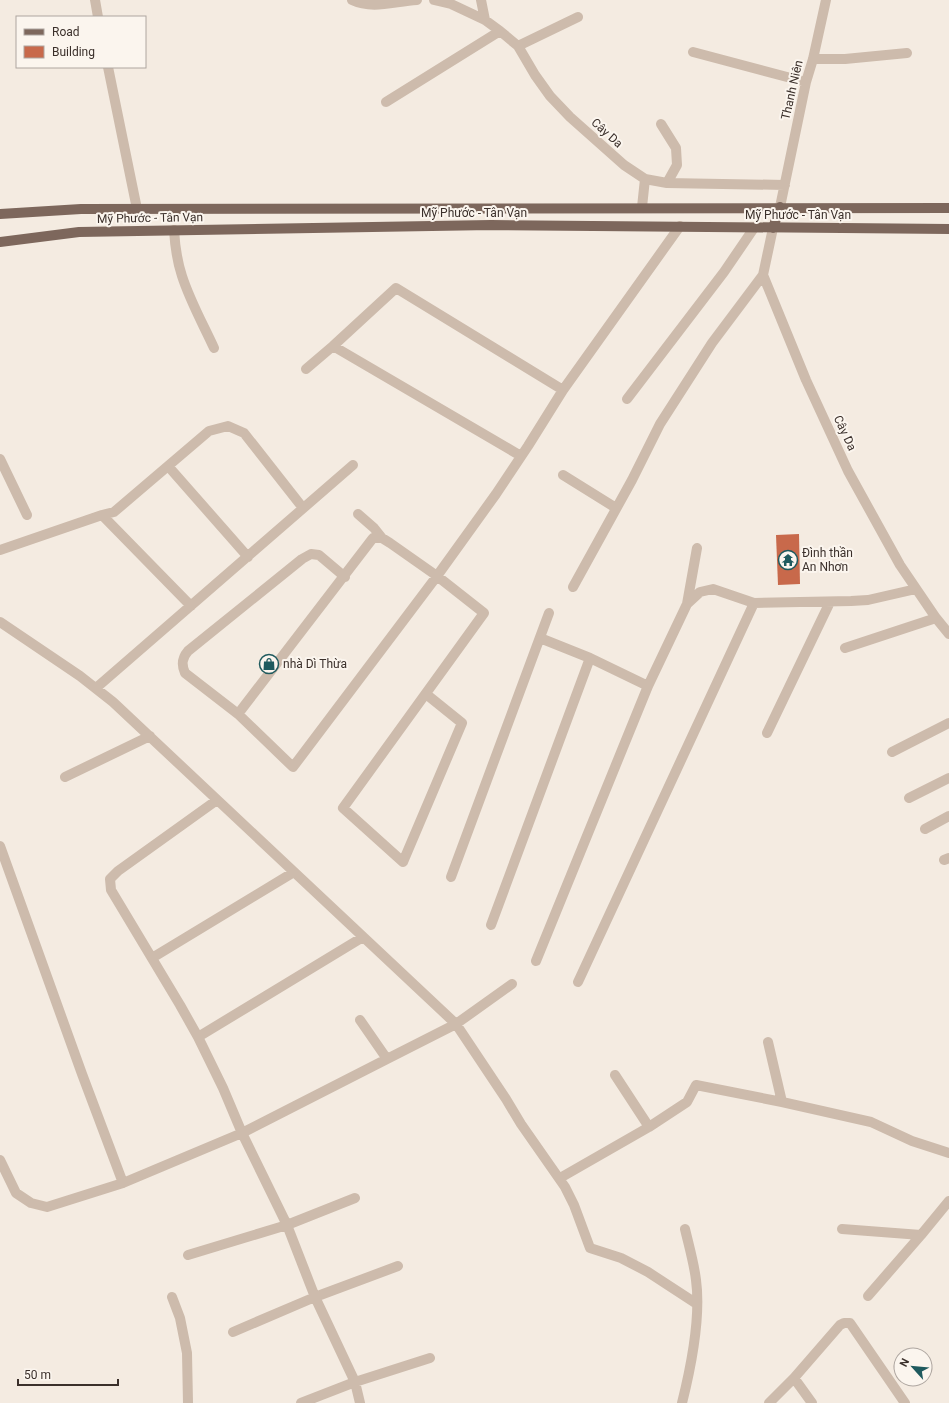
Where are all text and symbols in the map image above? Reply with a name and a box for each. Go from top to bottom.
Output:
legend [16,16,146,68]
text: Road [52,25,80,39]
text: Building [52,45,95,59]
street label: Thanh Niên [778,59,806,121]
street label: Cây Da [588,115,626,151]
street label: Mỹ Phước - Tân Vạn [421,206,527,220]
street label: Mỹ Phước - Tân Vạn [745,208,851,222]
street label: Mỹ Phước - Tân Vạn [97,210,203,226]
street label: Cây Da [831,413,859,453]
place label: Đình thần An Nhơn [802,546,853,574]
temple icon: Đình thần An Nhơn [777,549,799,571]
shop icon: nhà Dì Thừa [258,653,280,675]
place label: nhà Dì Thừa [283,657,347,671]
north arrow [893,1347,933,1387]
text: N [897,1356,912,1369]
scale bar [18,1361,118,1387]
text: 50 m [24,1368,51,1382]

